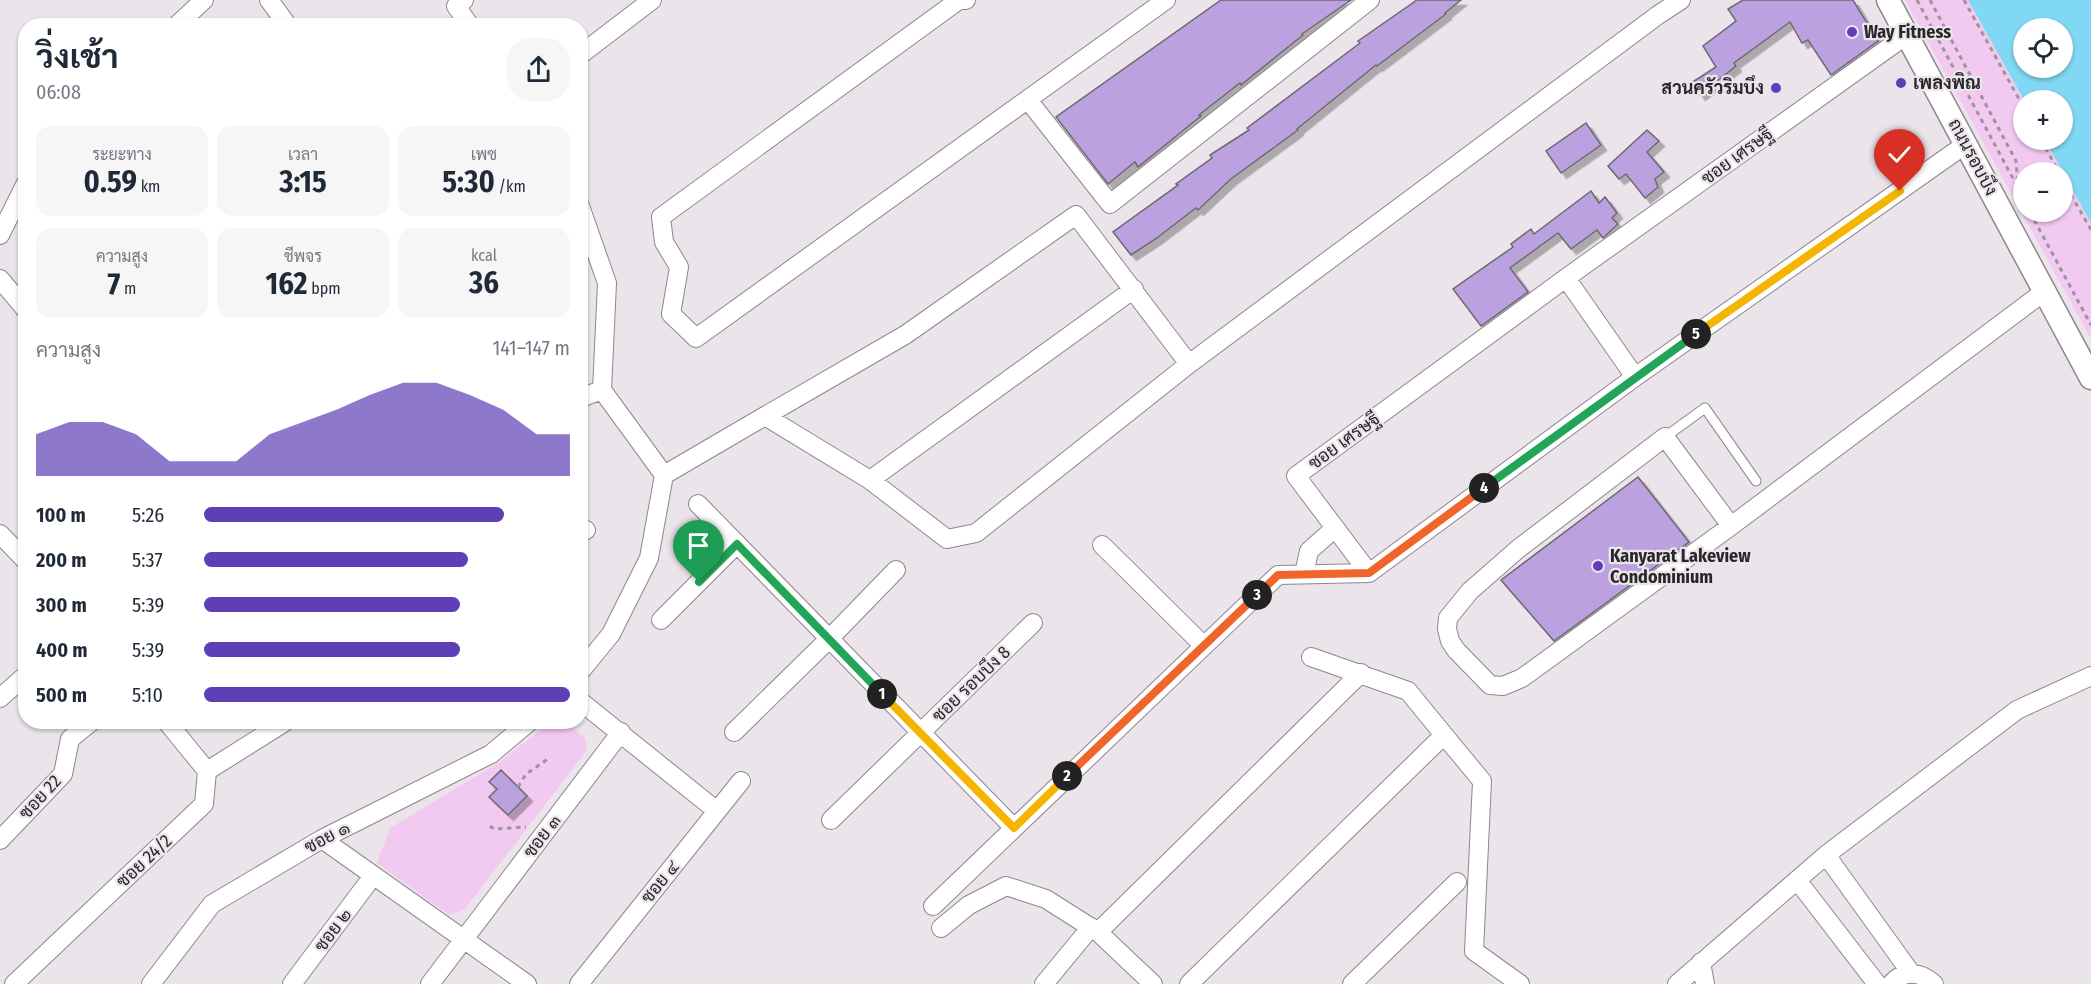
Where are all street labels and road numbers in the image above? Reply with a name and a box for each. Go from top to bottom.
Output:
street label: ถนนรอบบึง [1944,114,2003,199]
street label: ซอย เศรษฐี [1696,121,1778,190]
street label: ซอย เศรษฐี [1303,406,1385,475]
street label: ซอย รอบบึง 8 [927,641,1015,727]
street label: ซอย 22 [14,770,66,824]
street label: ซอย ๓ [519,810,565,862]
street label: ซอย ๑ [300,816,354,858]
street label: ซอย 24/2 [112,830,176,892]
street label: ซอย ๔ [636,856,684,908]
street label: ซอย ๒ [310,904,356,956]

